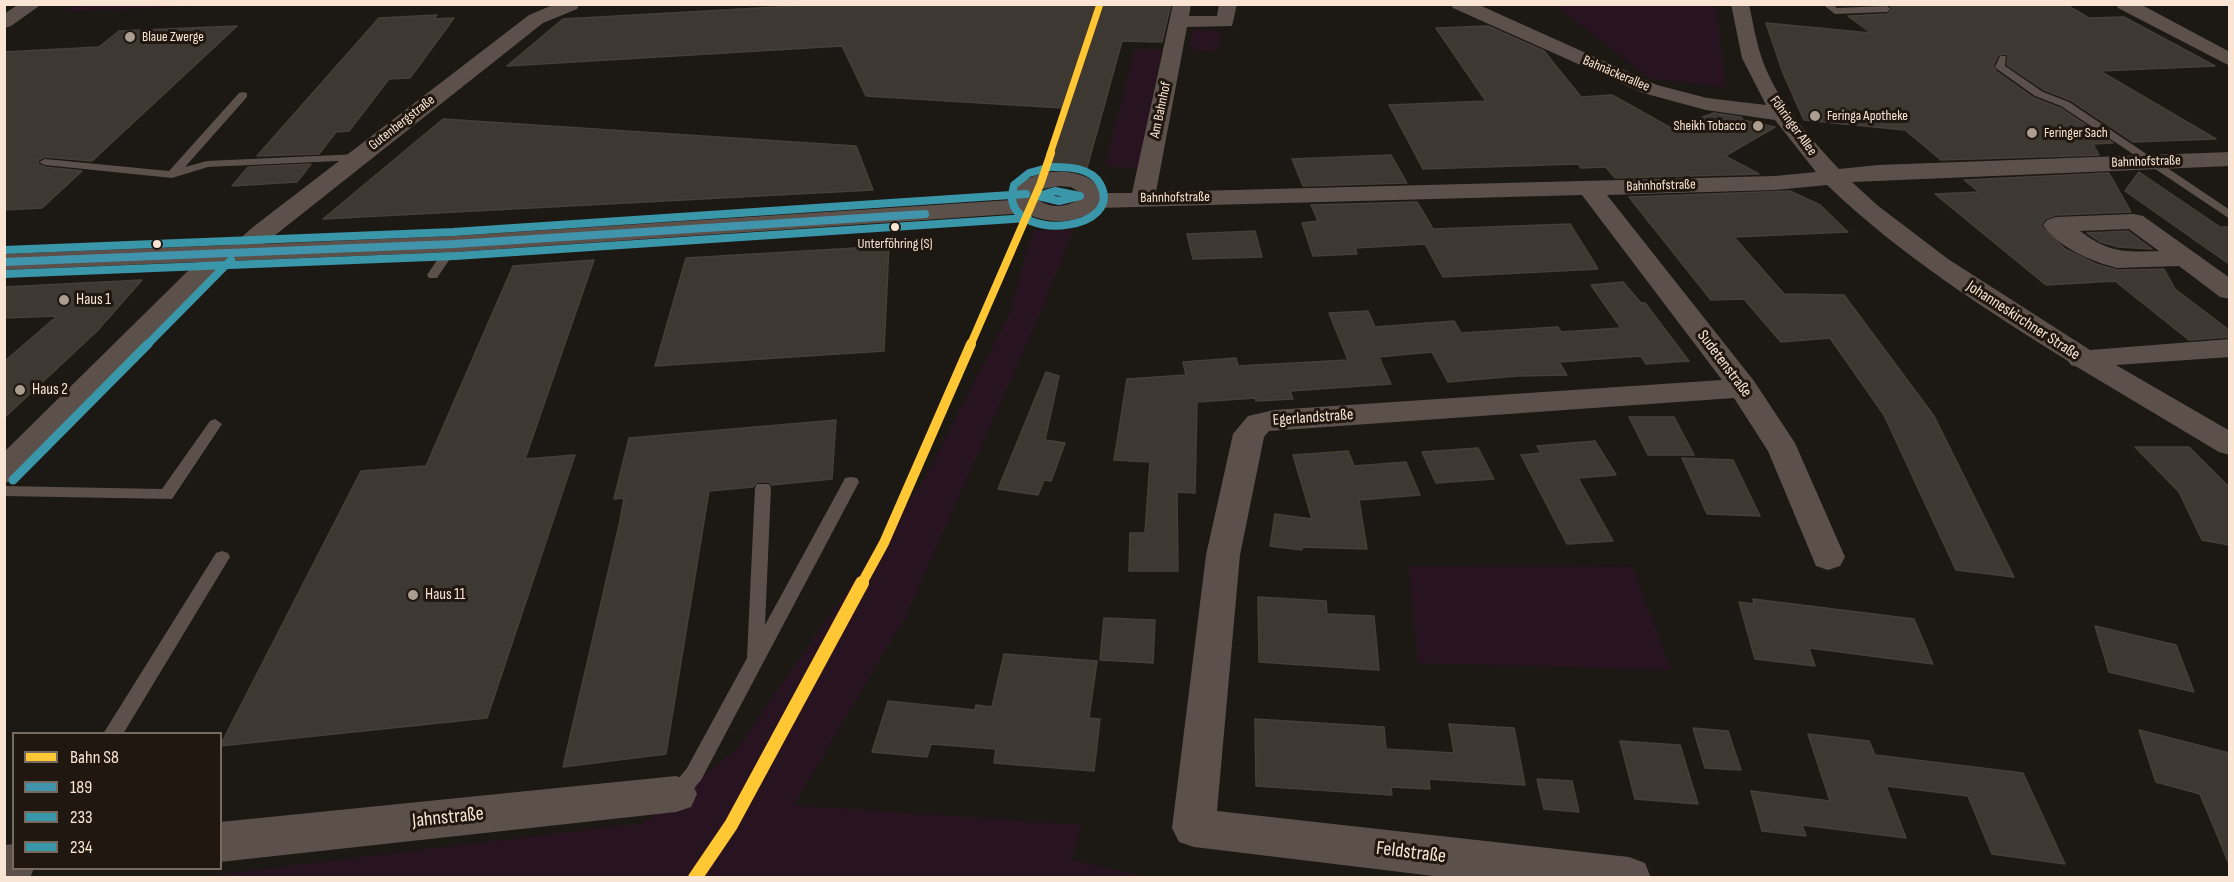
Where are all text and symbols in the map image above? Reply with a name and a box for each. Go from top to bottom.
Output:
place label: Blaue Zwerge [142,29,204,45]
marker: Blaue Zwerge [123,30,137,44]
street label: Bahnäckerallee [1580,52,1652,96]
street label: Am Bahnhof [1147,80,1175,140]
street label: Gutenbergstraße [366,92,438,154]
street label: Föhringer Allee [1766,93,1820,159]
place label: Feringa Apotheke [1827,108,1908,124]
marker: Feringa Apotheke [1808,109,1822,123]
place label: Sheikh Tobacco [1674,118,1746,134]
marker: Sheikh Tobacco [1751,119,1765,133]
place label: Feringer Sach [2044,125,2108,141]
marker: Feringer Sach [2025,126,2039,140]
street label: Bahnhofstraße [2111,152,2181,172]
street label: Bahnhofstraße [1626,176,1696,196]
street label: Bahnhofstraße [1140,189,1210,207]
marker: Unterföhring (S) [889,221,901,233]
place label: Unterföhring (S) [857,236,933,252]
unlabelled marker [151,238,163,250]
street label: Johanneskirchner Straße [1963,277,2083,365]
place label: Haus 1 [76,290,111,310]
marker: Haus 1 [57,293,71,307]
street label: Sudetenstraße [1693,327,1755,401]
place label: Haus 2 [32,380,68,400]
marker: Haus 2 [13,383,27,397]
street label: Egerlandstraße [1272,406,1354,430]
place label: Haus 11 [425,585,465,605]
marker: Haus 11 [406,588,420,602]
legend [12,732,222,870]
text: Bahn S8 [70,747,119,768]
text: 189 [70,777,92,798]
street label: Jahnstraße [411,802,485,834]
text: 233 [70,807,93,828]
text: 234 [70,837,93,858]
street label: Feldstraße [1375,837,1447,869]

